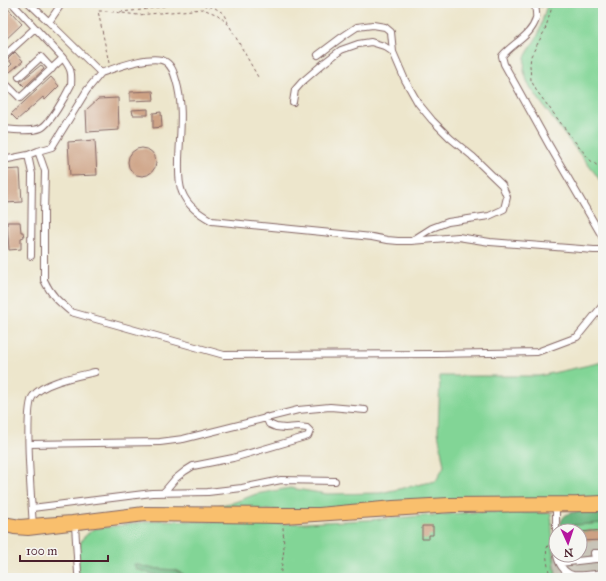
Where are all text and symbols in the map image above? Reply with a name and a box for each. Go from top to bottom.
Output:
north arrow [548,523,588,563]
scale bar [20,537,108,563]
text: 100 m [26,544,57,558]
text: N [563,546,574,559]

